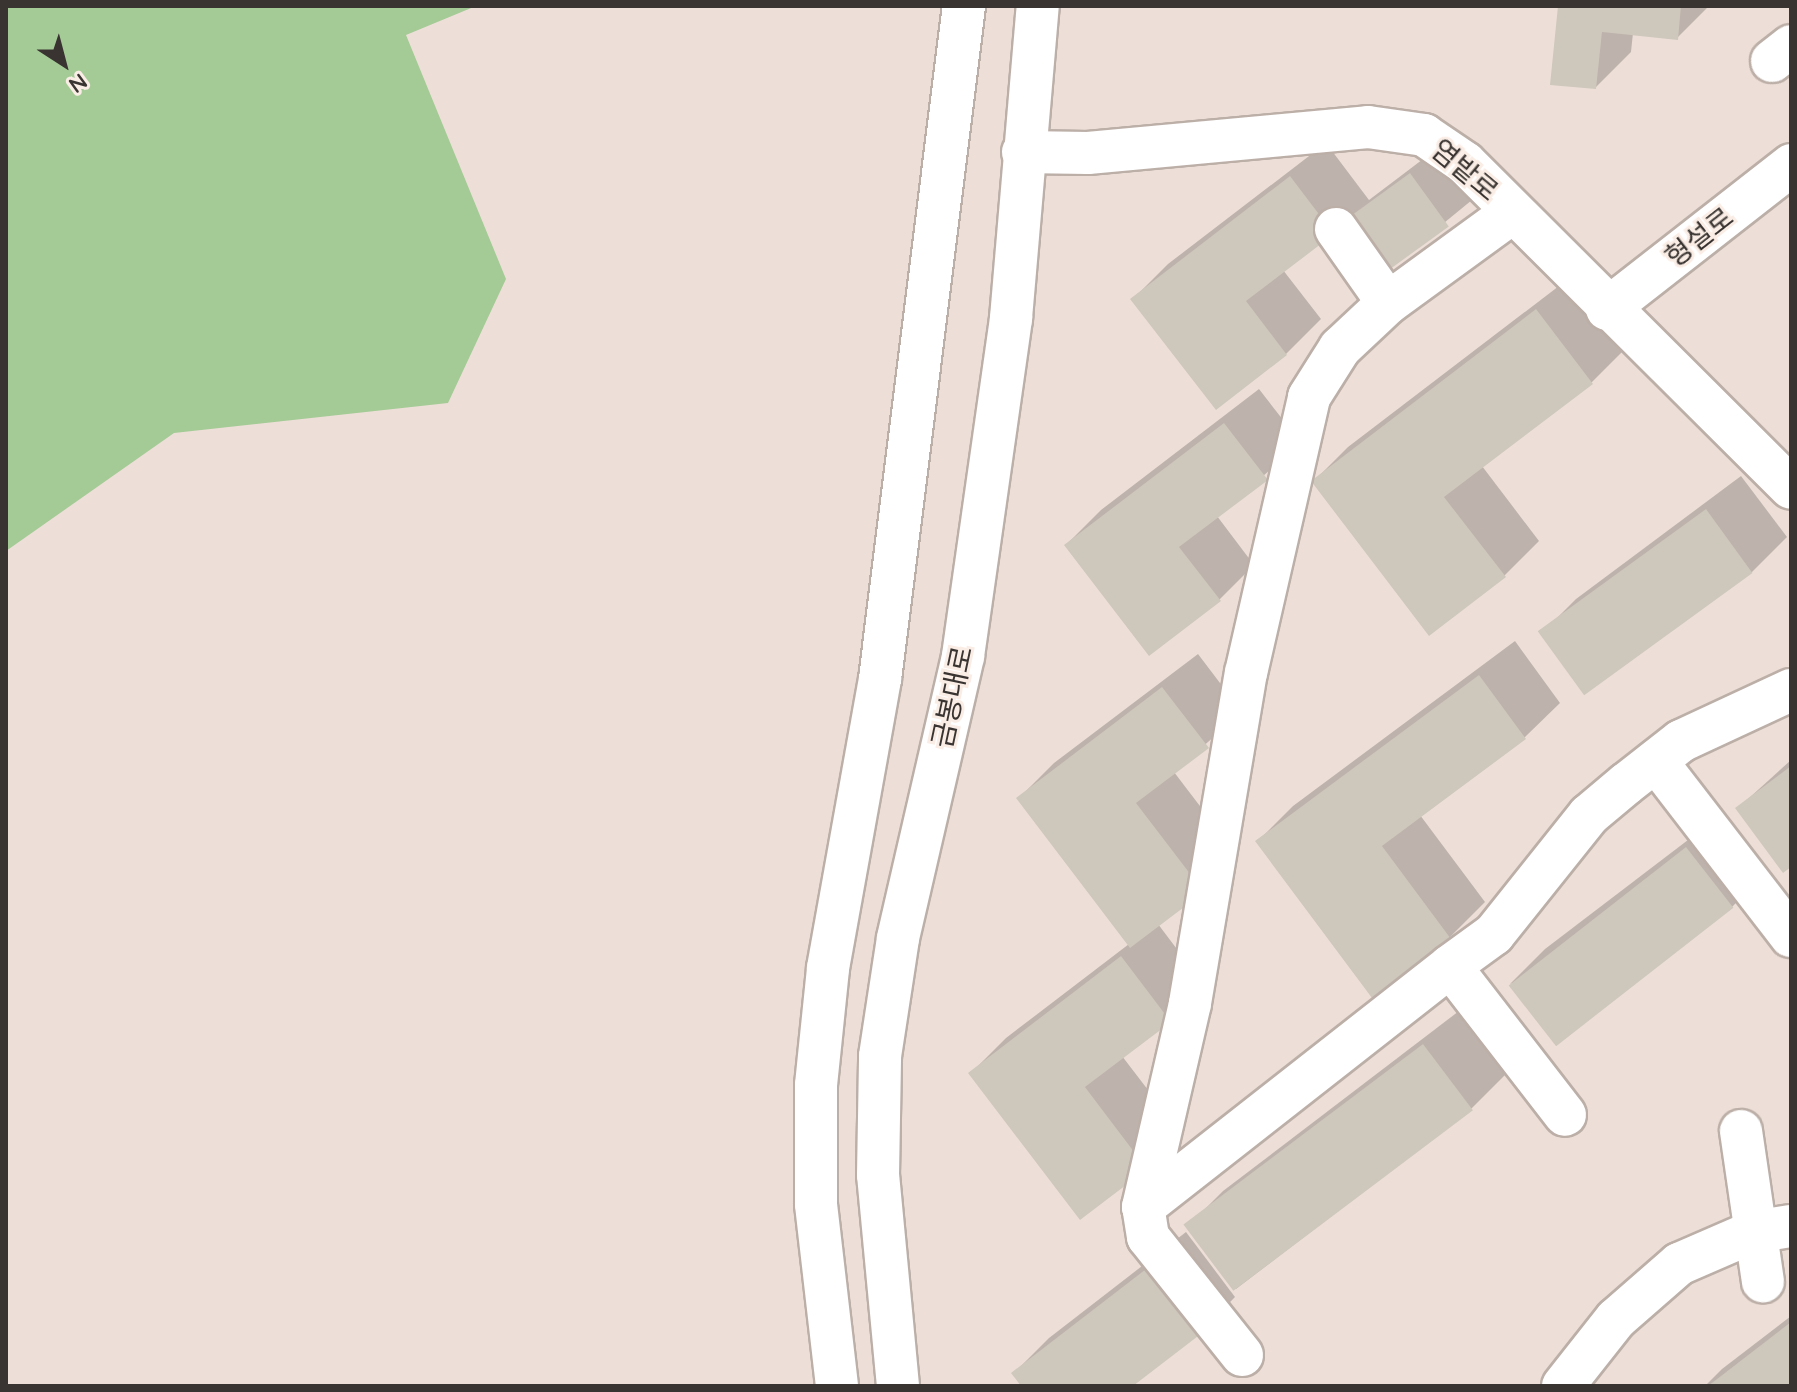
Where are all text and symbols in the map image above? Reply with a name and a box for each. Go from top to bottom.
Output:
north arrow [24,24,104,104]
text: N [63,67,93,99]
street label: 염밭로 [1425,132,1505,208]
street label: 형설로 [1658,200,1740,274]
street label: 금봉대로 [925,643,979,751]

